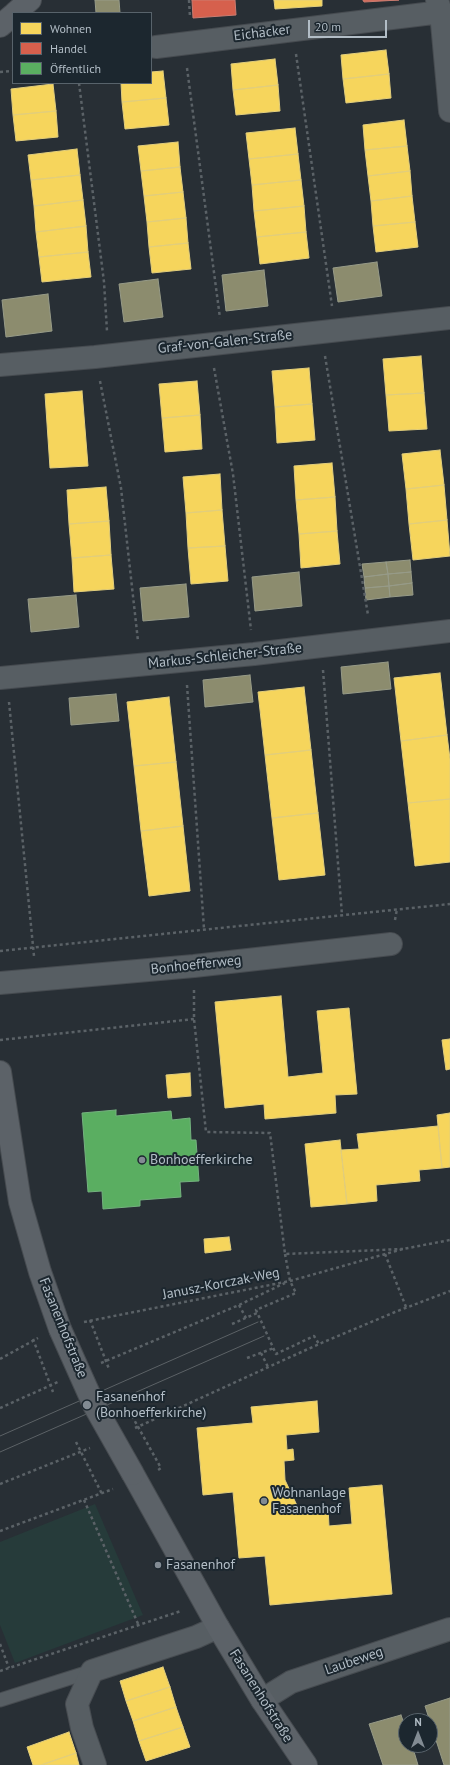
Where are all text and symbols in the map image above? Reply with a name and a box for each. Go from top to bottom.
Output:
legend [12,12,152,84]
scale bar [310,12,389,38]
text: 20 m [315,19,341,34]
text: Wohnen [50,21,92,36]
street label: Eichäcker [233,21,291,45]
text: Handel [50,41,87,56]
text: Öffentlich [50,61,101,76]
street label: Graf-von-Galen-Straße [157,327,293,357]
street label: Markus-Schleicher-Straße [147,640,303,672]
street label: Bonhoefferweg [150,952,242,978]
place label: Bonhoefferkirche [150,1152,253,1168]
marker: Bonhoefferkirche [137,1155,147,1165]
street label: Janusz-Korczak-Weg [161,1264,281,1304]
street label: Fasanenhofstraße [35,1275,91,1381]
place label: Fasanenhof (Bonhoefferkirche) [96,1389,206,1422]
marker: Fasanenhof (Bonhoefferkirche) [81,1399,93,1411]
place label: Wohnanlage Fasanenhof [272,1485,346,1518]
marker: Wohnanlage Fasanenhof [259,1496,269,1506]
place label: Fasanenhof [166,1557,235,1573]
marker: Fasanenhof [153,1560,163,1570]
street label: Laubeweg [323,1643,385,1679]
street label: Fasanenhofstraße [226,1646,296,1746]
north arrow [398,1713,438,1753]
text: N [414,1715,422,1729]

